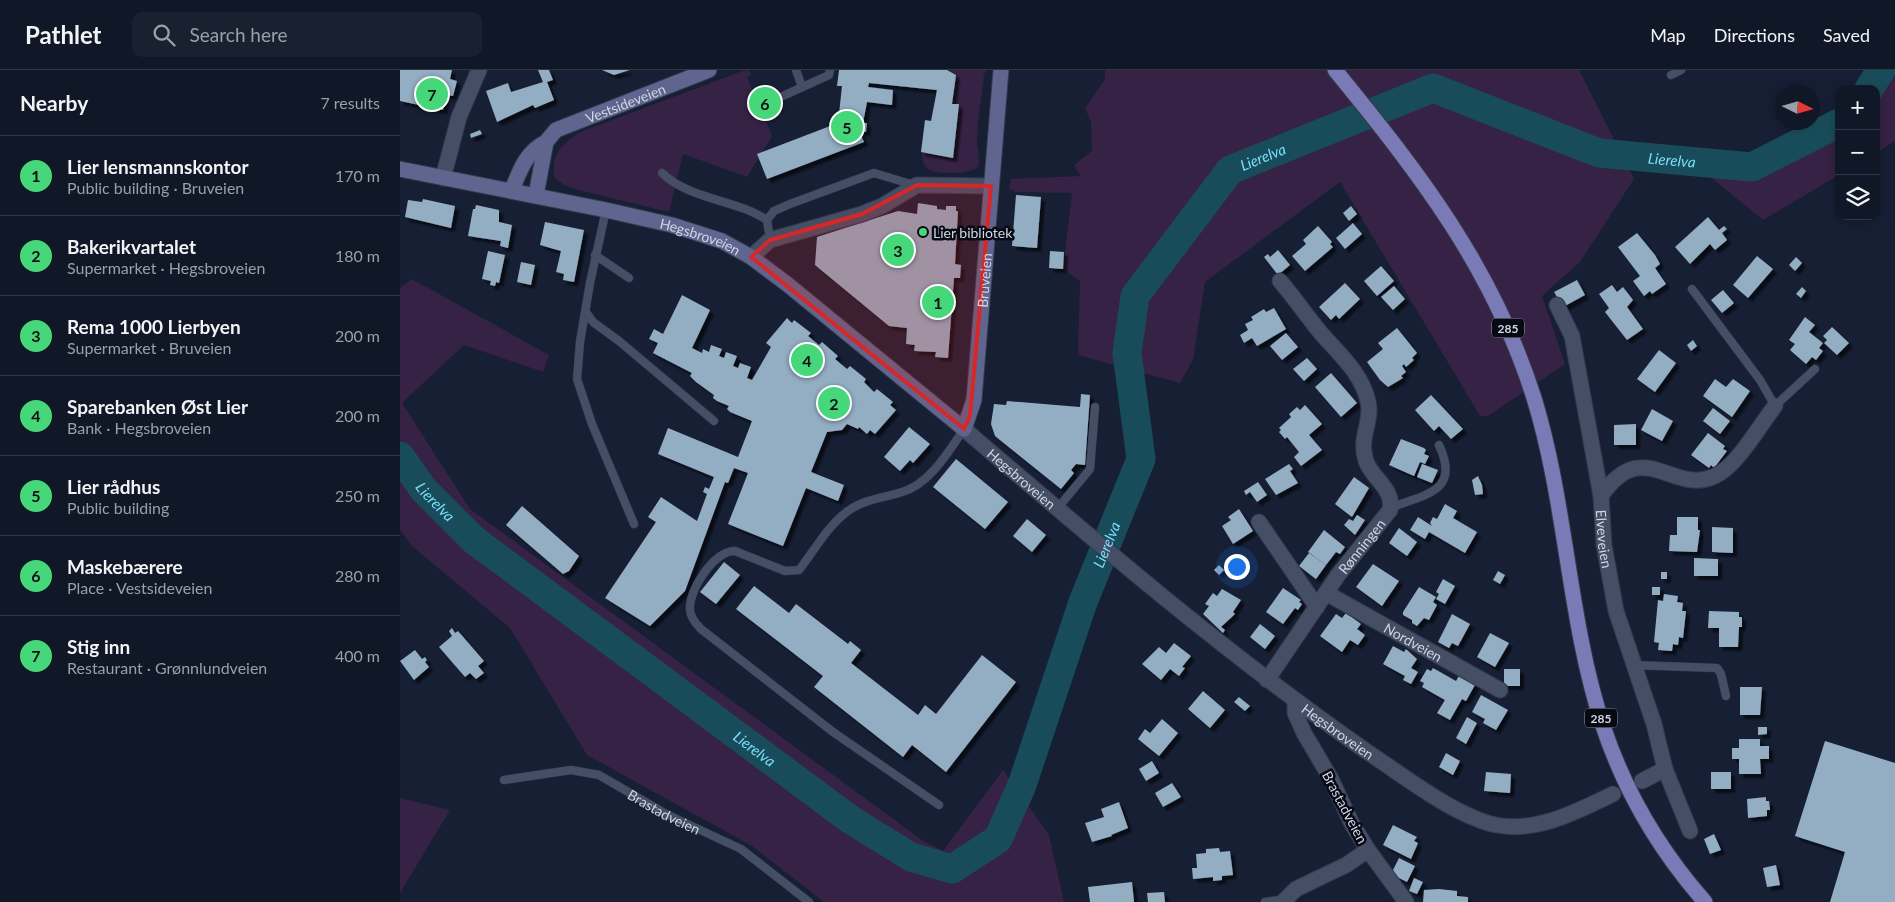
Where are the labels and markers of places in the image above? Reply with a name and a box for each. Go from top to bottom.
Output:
pin: 7 [416,75,448,113]
pin: 6 [749,84,781,122]
pin: 5 [831,108,863,146]
place label: Lier bibliotek [933,224,1013,241]
marker: Lier bibliotek [917,226,929,238]
pin: 3 [882,231,914,269]
pin: 1 [922,283,954,321]
pin: 4 [791,341,823,379]
pin: 2 [818,384,850,422]

